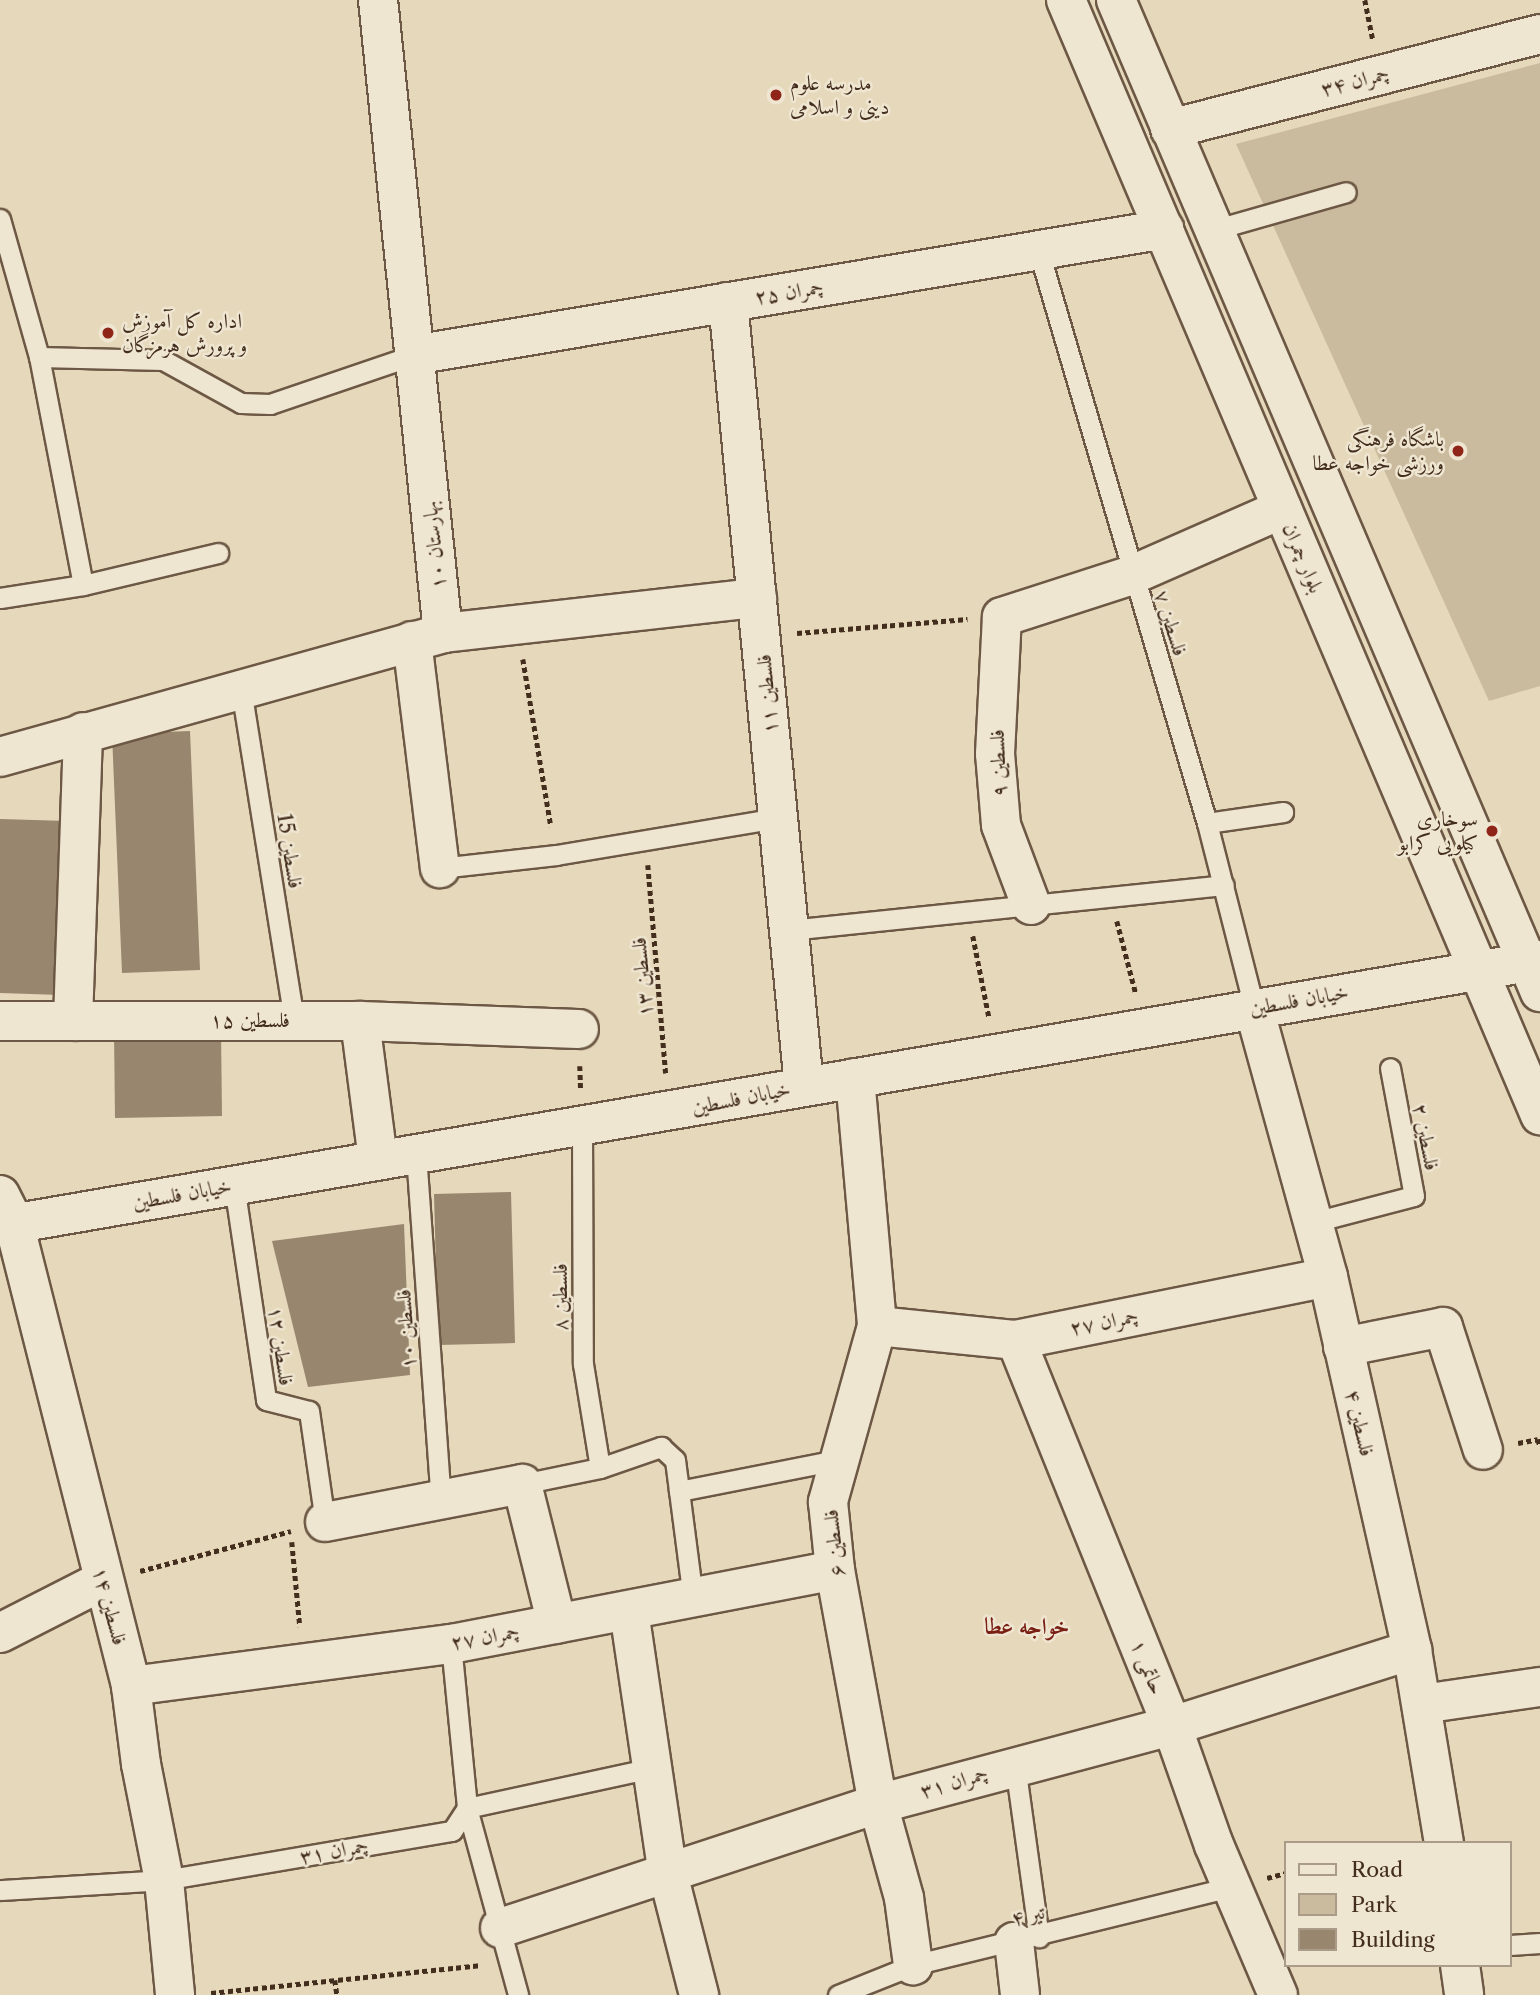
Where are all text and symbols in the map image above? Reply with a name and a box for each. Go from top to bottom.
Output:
street label: چمران ۳۴ [1318,60,1392,102]
place label: مدرسه علوم دینی و اسلامی [790,70,889,120]
marker: مدرسه علوم دینی و اسلامی [768,87,784,103]
street label: چمران ۲۵ [753,274,825,310]
place label: اداره کل آموزش و پرورش هرمزگان [122,308,247,358]
marker: اداره کل آموزش و پرورش هرمزگان [100,325,116,341]
place label: باشگاه فرهنگی ورزشی خواجه عطا [1312,426,1444,476]
marker: باشگاه فرهنگی ورزشی خواجه عطا [1450,443,1466,459]
street label: بهارستان ۱۰ [417,500,451,590]
street label: بلوار چمران [1277,519,1329,597]
street label: فلسطین ۷ [1149,587,1193,659]
street label: فلسطین ۱۱ [751,653,783,735]
street label: فلسطین ۹ [984,729,1012,797]
place label: سوخاری کیلویی کرابو [1398,806,1478,856]
street label: فلسطین 15 [272,812,308,890]
marker: سوخاری کیلویی کرابو [1484,823,1500,839]
street label: فلسطین ۱۳ [626,936,658,1018]
street label: خیابان فلسطین [1248,979,1350,1021]
street label: فلسطین ۱۵ [210,1007,290,1033]
street label: خیابان فلسطین [690,1076,792,1120]
street label: فلسطین ۲ [1407,1101,1445,1173]
street label: خیابان فلسطین [131,1173,233,1215]
street label: فلسطین ۸ [547,1263,573,1331]
street label: فلسطین ۱۰ [391,1288,421,1370]
street label: چمران ۲۷ [1068,1303,1140,1341]
street label: فلسطین ۱۲ [263,1305,299,1387]
street label: فلسطین ۴ [1340,1387,1380,1459]
street label: فلسطین ۶ [818,1508,850,1578]
street label: فلسطین ۱۴ [87,1564,133,1648]
district label: خواجه عطا [984,1612,1070,1640]
street label: چمران ۲۷ [449,1619,521,1655]
street label: حاتمی ۱ [1126,1636,1170,1698]
street label: چمران ۳۱ [917,1760,991,1804]
street label: چمران ۳۱ [298,1833,370,1869]
legend [1284,1841,1512,1967]
text: Road [1351,1857,1403,1882]
text: Park [1351,1892,1397,1917]
street label: تیر ۴ [1009,1899,1047,1931]
text: Building [1351,1927,1435,1952]

